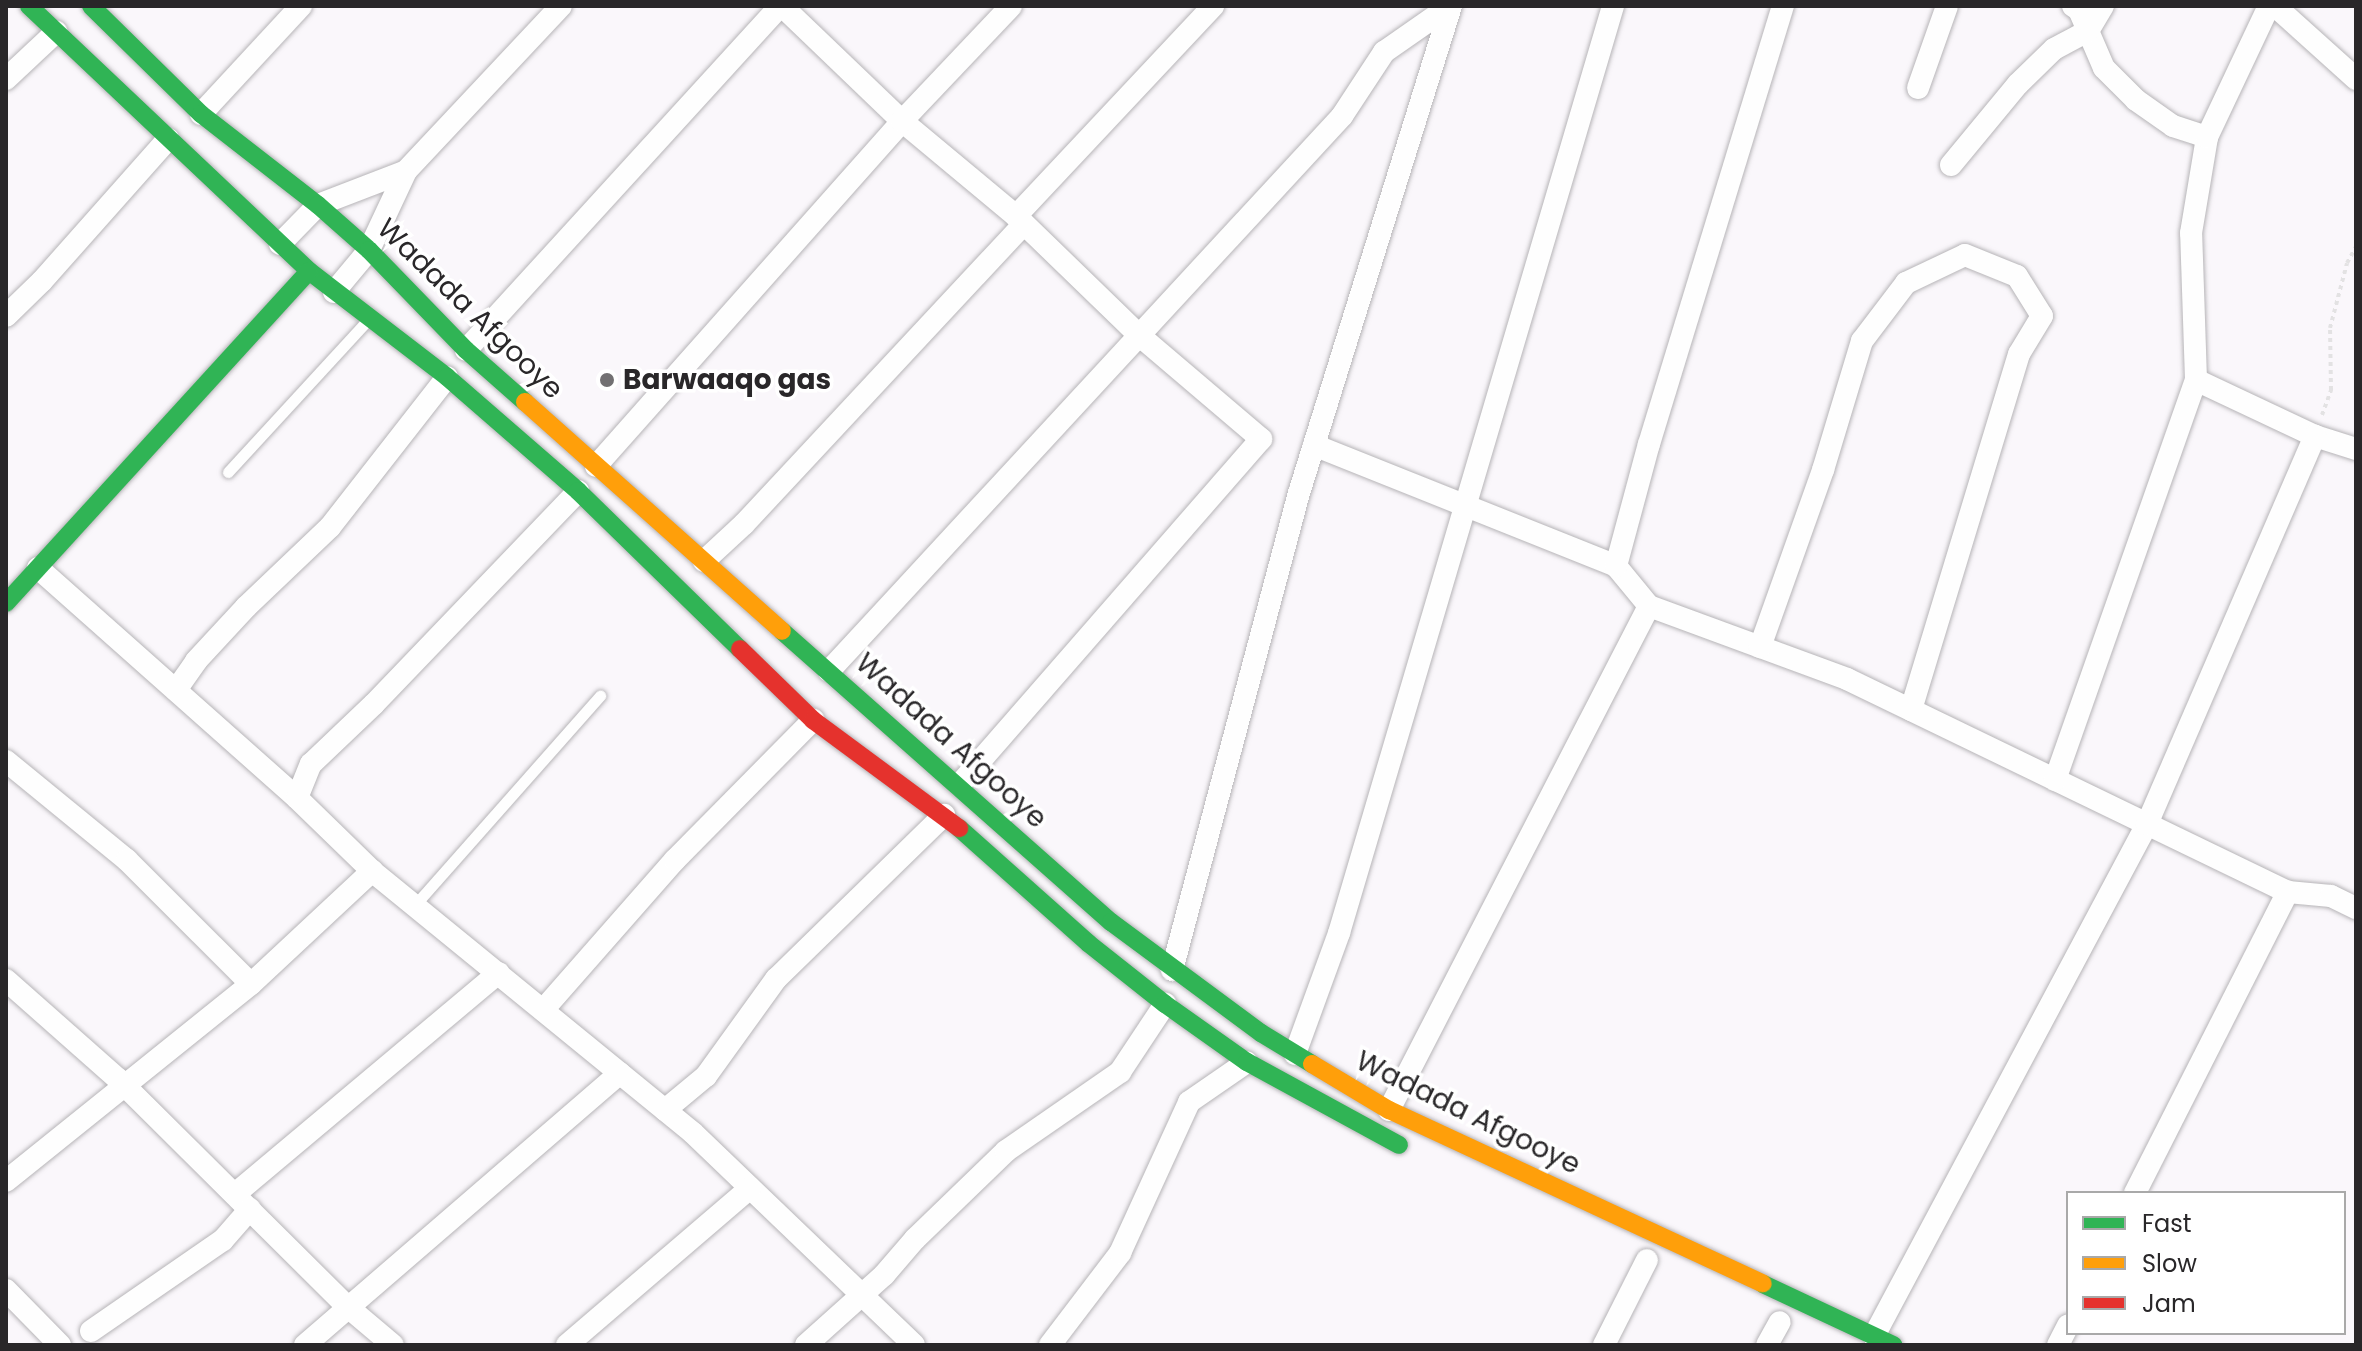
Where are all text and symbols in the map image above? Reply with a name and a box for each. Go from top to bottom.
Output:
street label: Wadada Afgooye [370,212,570,406]
place label: Barwaaqo gas [623,363,831,397]
marker: Barwaaqo gas [598,371,616,389]
street label: Wadada Afgooye [849,646,1053,836]
street label: Wadada Afgooye [1350,1044,1586,1182]
legend [2066,1191,2346,1335]
text: Fast [2142,1207,2192,1240]
text: Slow [2142,1247,2197,1280]
text: Jam [2142,1287,2196,1320]

